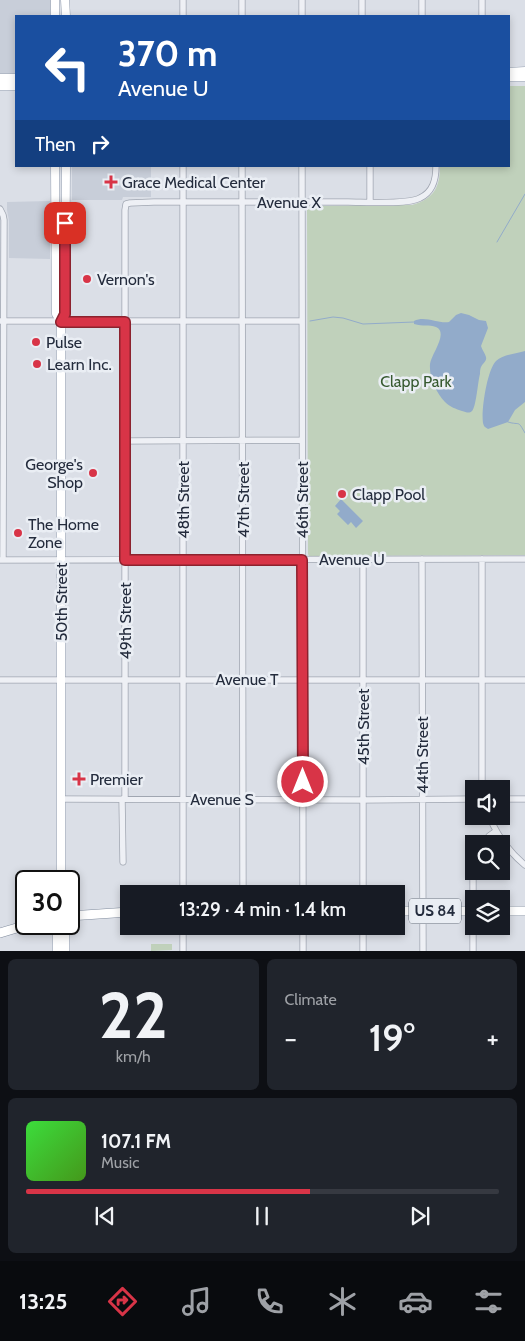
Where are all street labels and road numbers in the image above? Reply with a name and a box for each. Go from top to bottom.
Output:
street label: Avenue X [257,193,321,212]
street label: 48th Street [174,461,193,539]
street label: 47th Street [234,461,253,538]
street label: 46th Street [293,461,312,539]
street label: Avenue U [319,550,385,569]
street label: 50th Street [52,562,71,641]
street label: 49th Street [116,582,135,660]
street label: Avenue T [216,670,279,689]
street label: 45th Street [354,688,373,765]
street label: 44th Street [413,716,432,794]
street label: Avenue S [190,790,254,809]
road number: US 84 [409,898,461,924]

